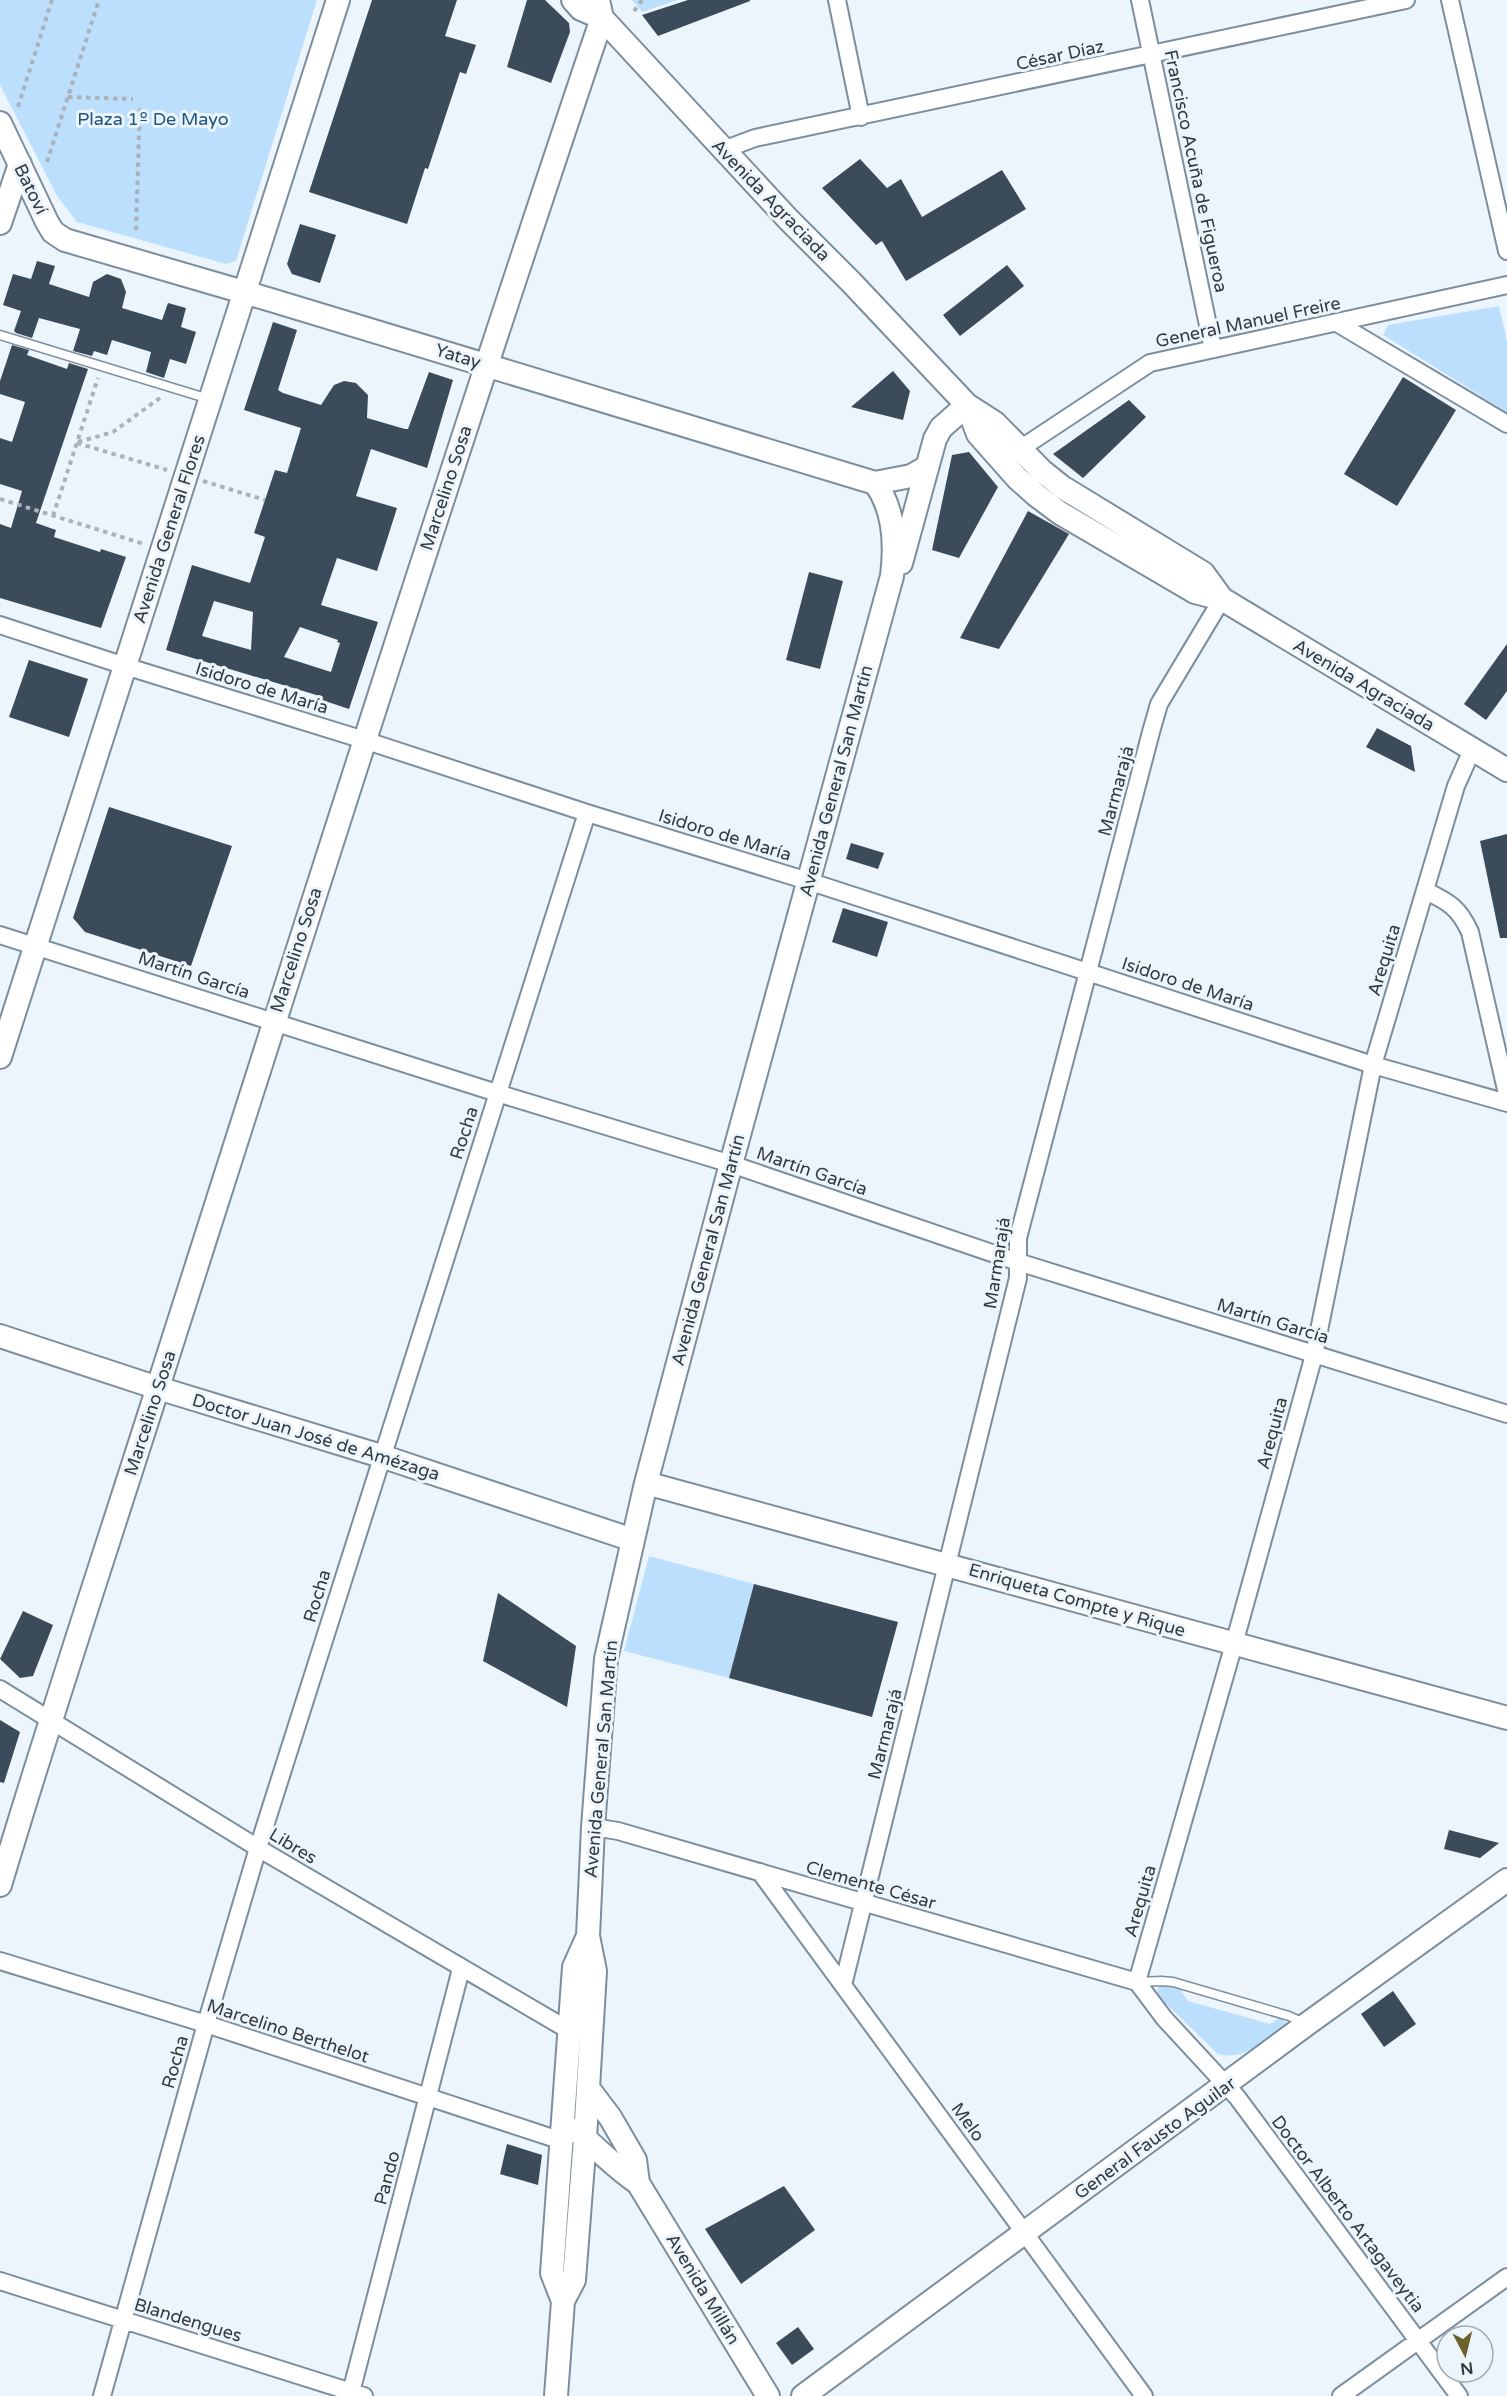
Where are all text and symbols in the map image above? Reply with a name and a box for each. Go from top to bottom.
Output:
street label: César Díaz [1014,35,1106,75]
street label: Francisco Acuña de Figueroa [1160,48,1232,294]
park label: Plaza 1º De Mayo [77,108,229,130]
street label: Avenida Agraciada [707,134,835,266]
street label: Batoví [9,160,53,219]
street label: General Manuel Freire [1154,292,1342,352]
street label: Yatay [433,339,484,373]
street label: Marcelino Sosa [415,423,477,553]
street label: Avenida General Flores [128,432,210,626]
street label: Avenida Agraciada [1289,634,1439,736]
street label: Isidoro de María [193,657,331,719]
street label: Avenida General San Martín [794,663,878,899]
street label: Marmarajá [1093,743,1139,839]
street label: Isidoro de María [656,804,794,866]
street label: Marcelino Sosa [265,885,327,1015]
street label: Arequita [1363,921,1405,999]
street label: Martín García [135,947,253,1003]
street label: Isidoro de María [1119,952,1257,1016]
street label: Rocha [445,1104,483,1162]
street label: Avenida General San Martín [666,1132,750,1368]
street label: Martín García [754,1142,870,1200]
street label: Marmarajá [979,1215,1015,1311]
street label: Martín García [1214,1294,1332,1348]
street label: Marcelino Sosa [119,1348,181,1478]
street label: Doctor Juan José de Amézaga [190,1389,442,1485]
street label: Arequita [1252,1394,1292,1472]
street label: Enriqueta Compte y Rique [966,1558,1188,1642]
street label: Rocha [299,1567,335,1625]
street label: Avenida General San Martín [580,1639,622,1879]
street label: Marmarajá [863,1686,907,1782]
street label: Libres [265,1823,321,1869]
street label: Clemente César [803,1856,939,1914]
street label: Arequita [1119,1862,1161,1940]
street label: Marcelino Berthelot [204,1994,372,2068]
street label: Rocha [157,2033,193,2091]
street label: General Fausto Aguilar [1070,2072,1240,2204]
street label: Melo [947,2098,989,2146]
street label: Doctor Alberto Artagaveytia [1267,2111,1429,2317]
street label: Pando [369,2149,405,2207]
street label: Avenida Millán [661,2229,745,2349]
street label: Blandengues [131,2293,245,2347]
north arrow [1435,2324,1495,2384]
text: N [1459,2357,1474,2379]

